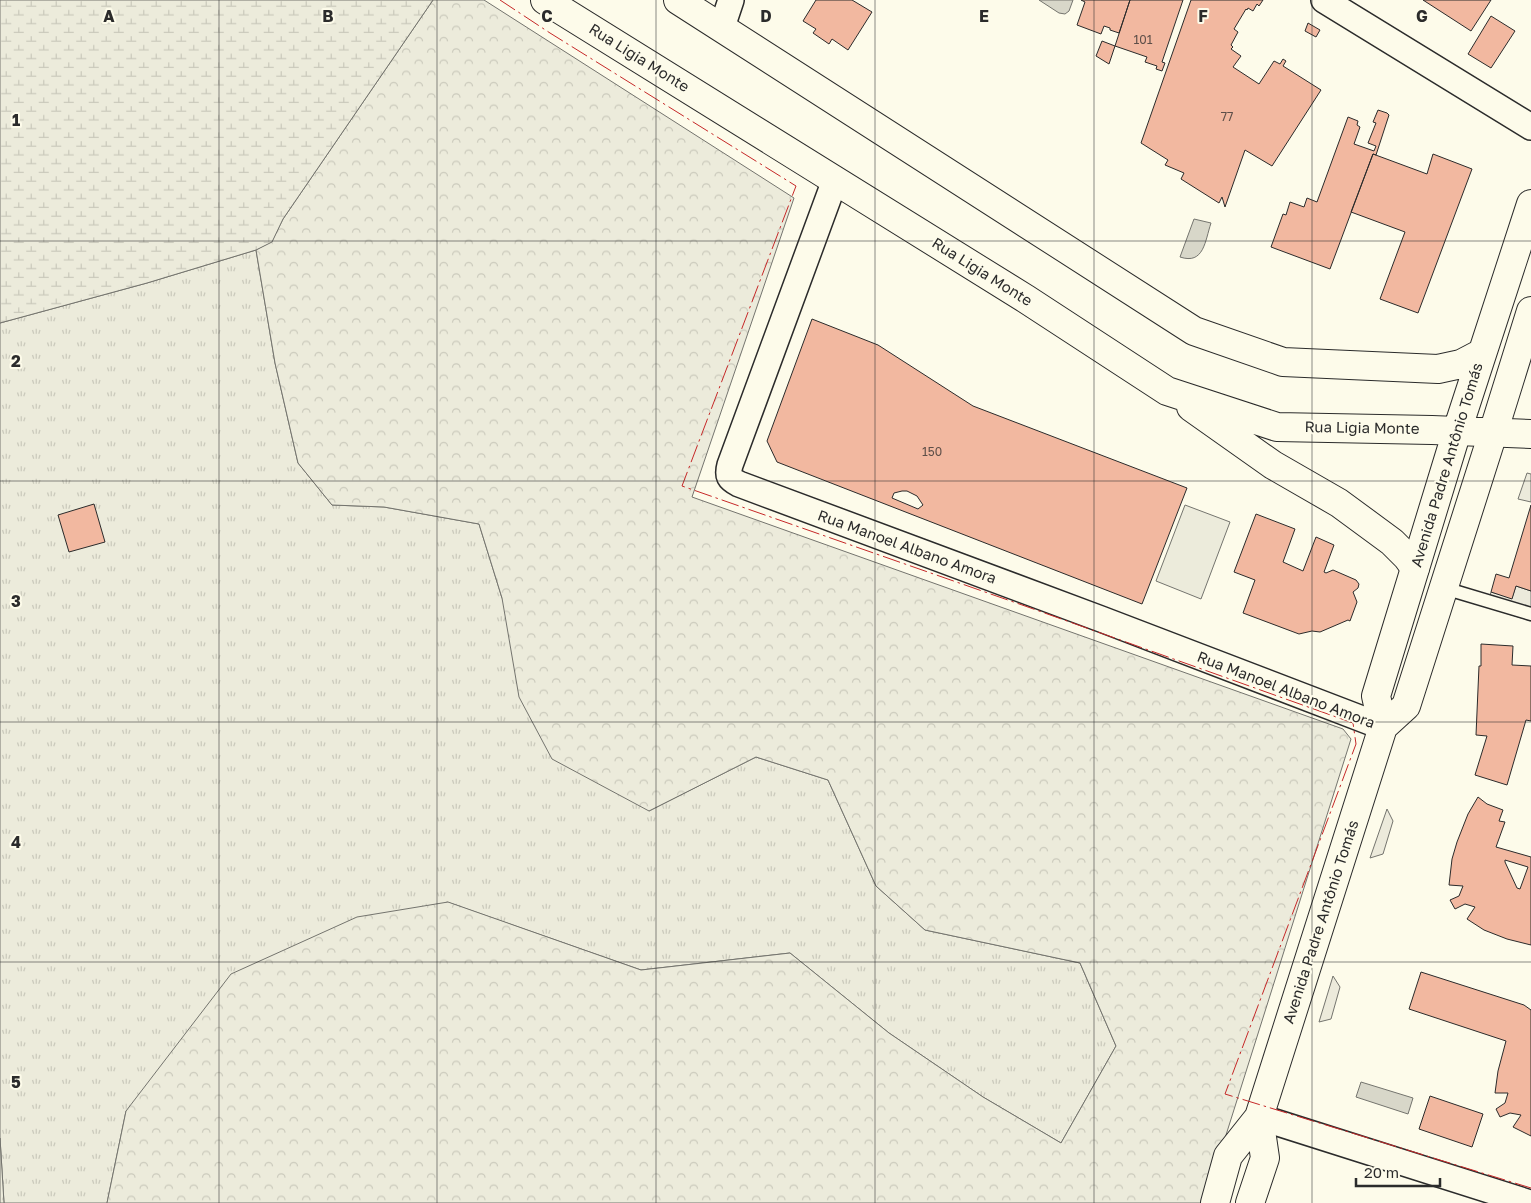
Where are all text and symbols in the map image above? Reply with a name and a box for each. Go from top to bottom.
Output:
text: A [103,6,115,26]
text: B [322,6,334,26]
text: C [541,6,553,26]
text: D [760,6,772,26]
text: E [979,6,989,26]
text: F [1198,6,1208,26]
text: G [1416,6,1428,26]
street label: Rua Ligia Monte [586,19,693,95]
house number: 101 [1133,32,1153,47]
house number: 77 [1221,109,1233,124]
text: 1 [12,110,20,130]
street label: Rua Ligia Monte [929,233,1036,309]
text: 2 [11,351,21,371]
street label: Avenida Padre Antônio Tomás [1406,360,1486,569]
street label: Rua Ligia Monte [1304,417,1420,437]
house number: 150 [922,444,942,459]
street label: Rua Manoel Albano Amora [816,505,999,587]
text: 3 [11,591,21,611]
street label: Rua Manoel Albano Amora [1195,647,1378,731]
street label: Avenida Padre Antônio Tomás [1279,818,1362,1026]
text: 4 [11,832,21,852]
text: 5 [11,1072,21,1092]
scale bar [1356,1156,1440,1188]
text: 20 m [1364,1163,1399,1181]

